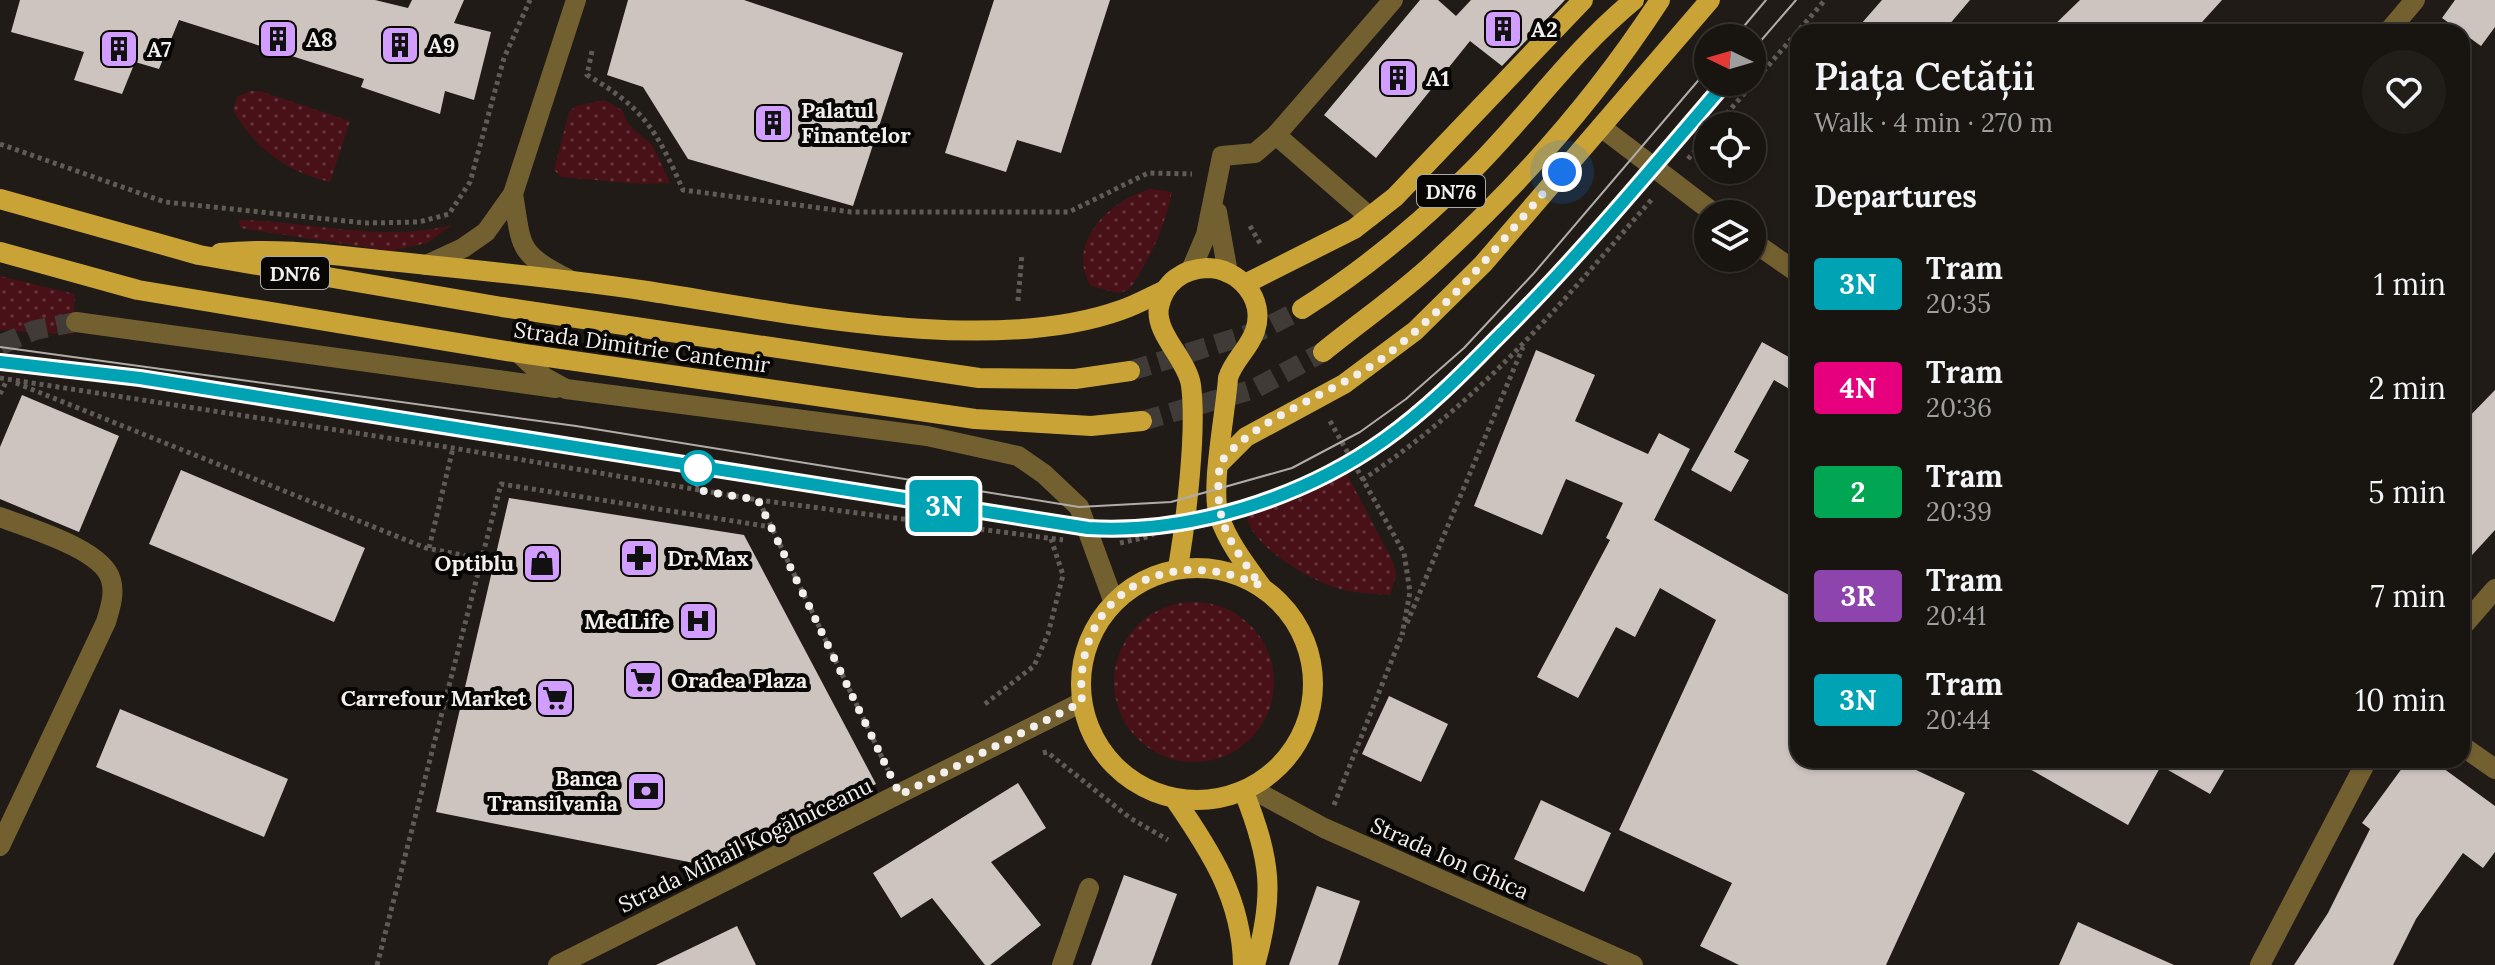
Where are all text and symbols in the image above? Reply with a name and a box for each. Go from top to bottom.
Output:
building icon: A2 [1482,8,1524,50]
place label: A2 [1531,15,1558,43]
building icon: A8 [257,18,299,60]
building icon: A9 [379,24,421,66]
north arrow [1694,24,1766,96]
map controls [1694,24,1766,272]
place label: A8 [306,25,333,53]
building icon: A7 [98,28,140,70]
place label: A9 [428,31,455,59]
place label: A7 [147,35,171,63]
button: heart [2362,50,2446,134]
text: Piața Cetății [1814,52,2035,100]
building icon: A1 [1377,57,1419,99]
place label: A1 [1426,64,1450,92]
place label: Palatul Finantelor [801,96,911,149]
building icon: Palatul Finantelor [752,102,794,144]
text: Walk · 4 min · 270 m [1814,106,2053,139]
button: locate [1694,112,1766,184]
your location [1542,152,1582,192]
road number: DN76 [1417,175,1485,207]
text: Departures [1814,177,1977,215]
button: layers [1694,200,1766,272]
text: Tram [1926,249,2003,287]
road number: DN76 [261,257,329,289]
text: 1 min [2374,265,2446,303]
text: 3N [1839,266,1877,302]
text: 20:35 [1926,287,1991,320]
street label: Strada Dimitrie Cantemir [512,315,772,379]
text: Tram [1926,353,2003,391]
text: 2 min [2369,369,2446,407]
text: 4N [1840,370,1876,406]
text: 20:36 [1926,391,1992,424]
unlabelled marker [681,451,715,485]
text: Tram [1926,457,2003,495]
text: 5 min [2368,473,2446,511]
text: 2 [1851,474,1865,510]
line badge: 3N [908,480,980,532]
text: 3N [925,488,963,524]
text: 20:39 [1926,495,1992,528]
pharmacy icon: Dr. Max [618,537,660,579]
shop icon: Optiblu [521,542,563,584]
place label: Dr. Max [667,544,749,572]
place label: Optiblu [435,549,514,577]
text: Tram [1926,561,2003,599]
text: 7 min [2371,577,2446,615]
text: 3R [1841,578,1875,614]
text: 20:41 [1926,599,1986,632]
hospital icon: MedLife [677,600,719,642]
place label: MedLife [584,607,670,635]
supermarket icon: Oradea Plaza [622,659,664,701]
text: Tram [1926,665,2003,703]
place label: Oradea Plaza [671,666,808,694]
supermarket icon: Carrefour Market [534,677,576,719]
text: 10 min [2355,681,2446,719]
text: 3N [1839,682,1877,718]
place label: Carrefour Market [341,684,528,712]
text: 20:44 [1926,703,1991,736]
place label: Banca Transilvania [487,764,618,817]
bank icon: Banca Transilvania [625,770,667,812]
street label: Strada Mihail Kogălniceanu [614,771,876,919]
street label: Strada Ion Ghica [1367,811,1533,905]

